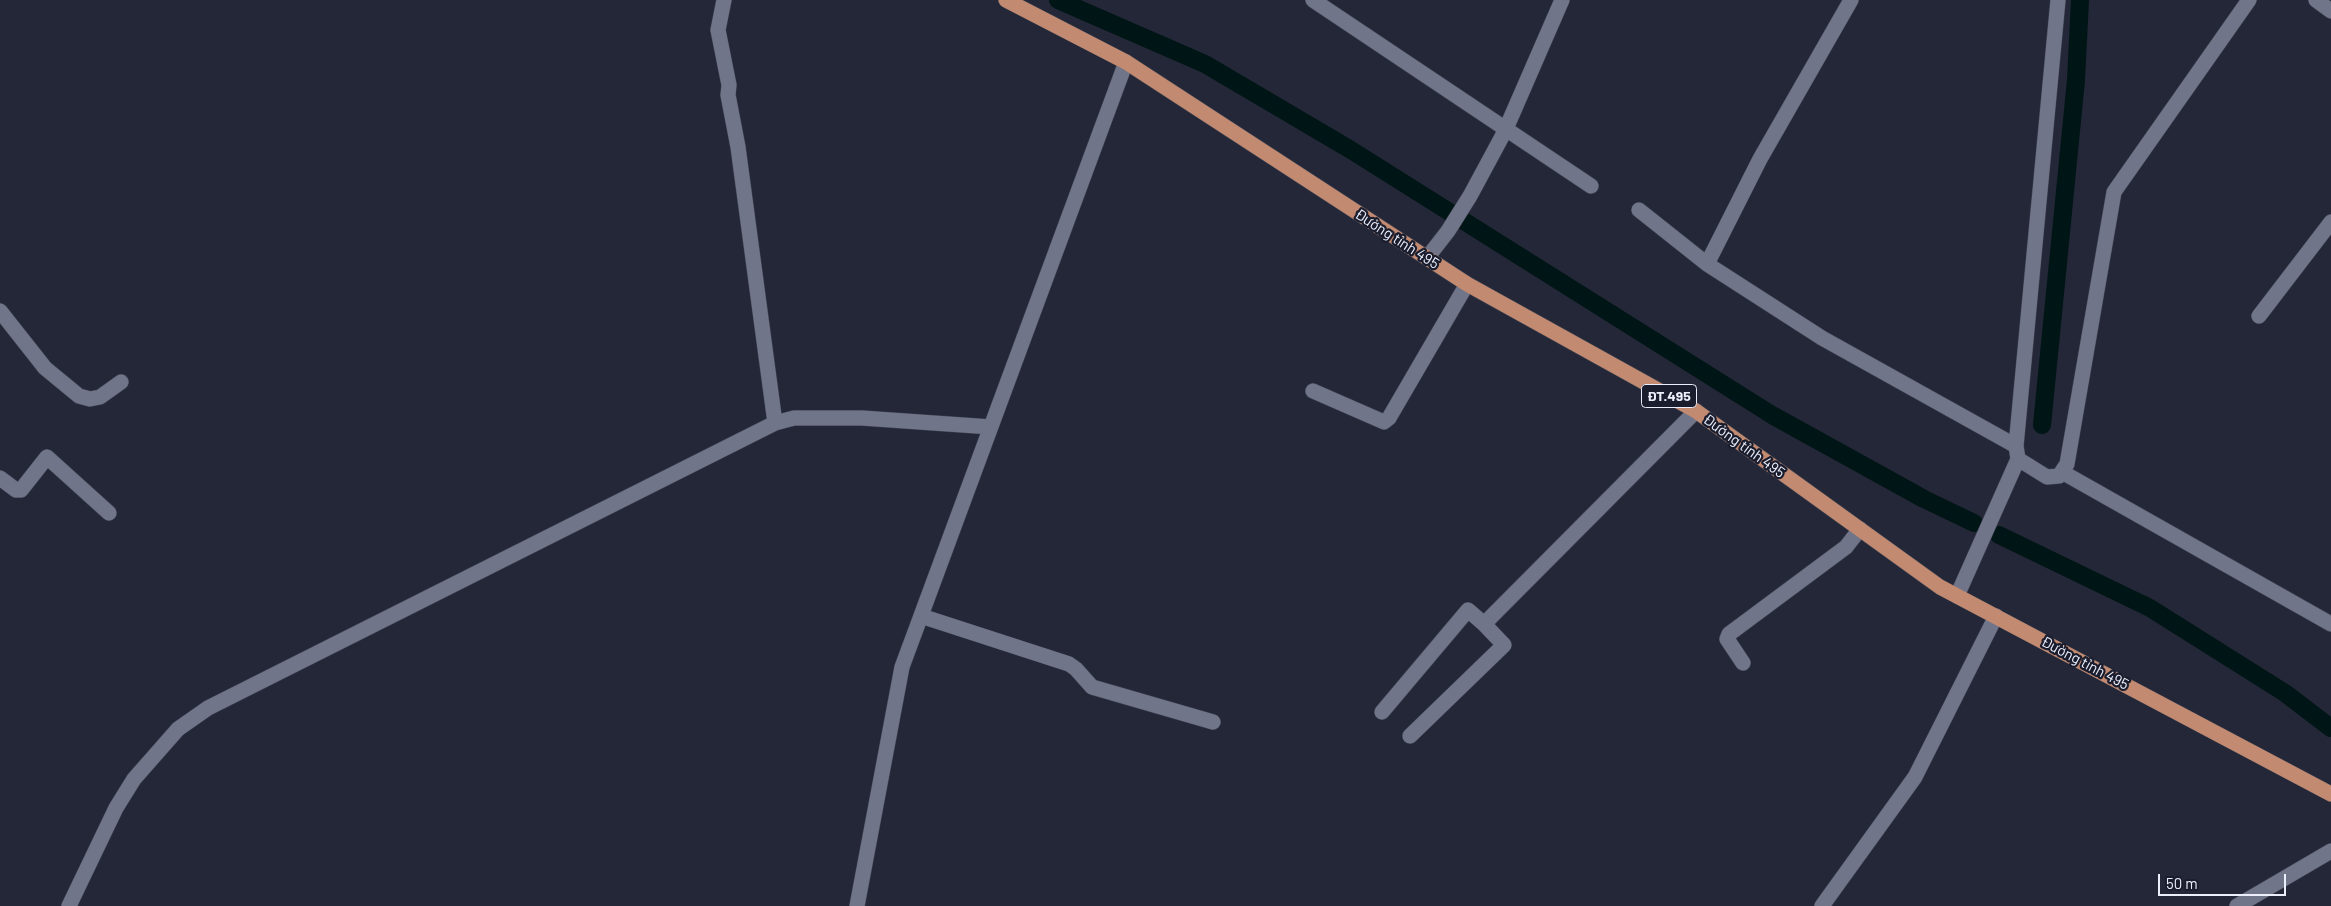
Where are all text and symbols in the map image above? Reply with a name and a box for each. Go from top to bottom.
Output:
street label: Đường tỉnh 495 [1351,205,1443,273]
road number: ĐT.495 [1642,384,1696,408]
street label: Đường tỉnh 495 [1700,410,1788,482]
street label: Đường tỉnh 495 [2038,632,2132,694]
scale bar [2161,864,2288,896]
text: 50 m [2166,874,2198,892]

